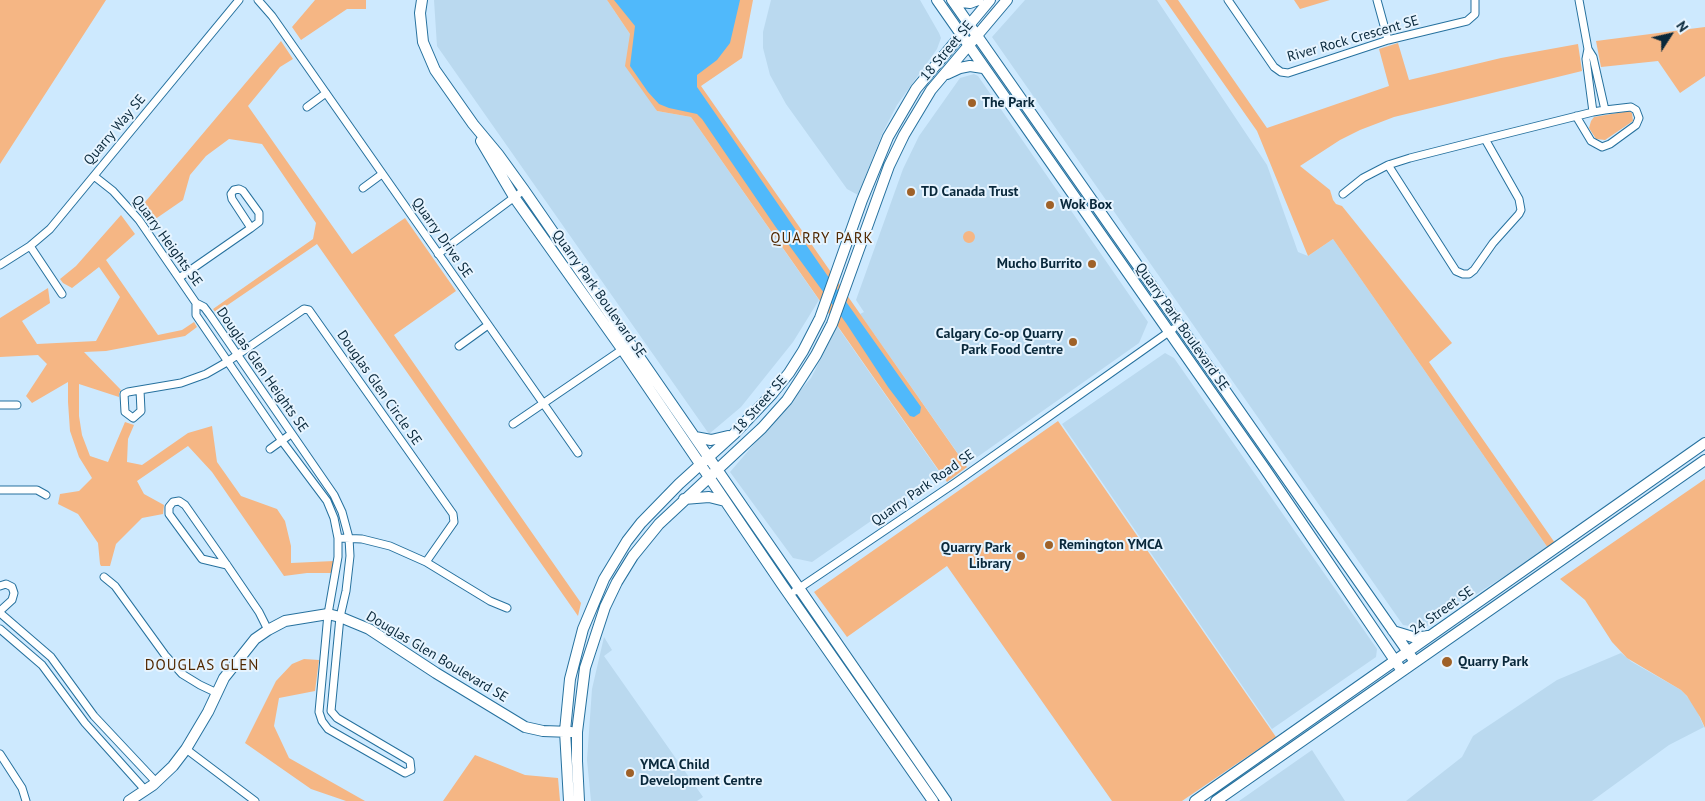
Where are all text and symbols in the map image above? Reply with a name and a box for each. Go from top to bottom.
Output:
north arrow [1645,10,1695,60]
street label: River Rock Crescent SE [1285,12,1421,66]
street label: 18 Street SE [917,17,977,85]
text: N [1672,17,1692,35]
street label: Quarry Way SE [81,91,149,169]
place label: The Park [982,95,1035,111]
marker: The Park [966,97,978,109]
place label: TD Canada Trust [921,184,1018,200]
marker: TD Canada Trust [905,186,917,198]
street label: Quarry Heights SE [128,192,206,290]
street label: Quarry Drive SE [408,195,476,281]
place label: Wok Box [1060,197,1112,213]
marker: Wok Box [1044,199,1056,211]
street label: Quarry Park Boulevard SE [548,227,650,361]
district label: QUARRY PARK [769,230,875,248]
place label: Mucho Burrito [997,256,1082,272]
marker: Mucho Burrito [1086,258,1098,270]
street label: Quarry Park Boulevard SE [1131,260,1233,394]
street label: Douglas Glen Heights SE [213,304,311,436]
place label: Calgary Co-op Quarry Park Food Centre [936,326,1063,358]
street label: Douglas Glen Circle SE [333,327,425,449]
marker: Calgary Co-op Quarry Park Food Centre [1067,336,1079,348]
street label: 18 Street SE [729,372,791,438]
street label: Quarry Park Road SE [868,446,978,530]
place label: Remington YMCA [1059,537,1163,553]
marker: Remington YMCA [1043,539,1055,551]
place label: Quarry Park Library [941,540,1011,572]
marker: Quarry Park Library [1015,550,1027,562]
street label: 24 Street SE [1407,583,1477,639]
street label: Douglas Glen Boulevard SE [363,608,511,706]
place label: Quarry Park [1458,654,1528,670]
marker: Quarry Park [1440,655,1454,669]
district label: DOUGLAS GLEN [143,657,261,675]
place label: YMCA Child Development Centre [640,757,762,790]
marker: YMCA Child Development Centre [624,767,636,779]

